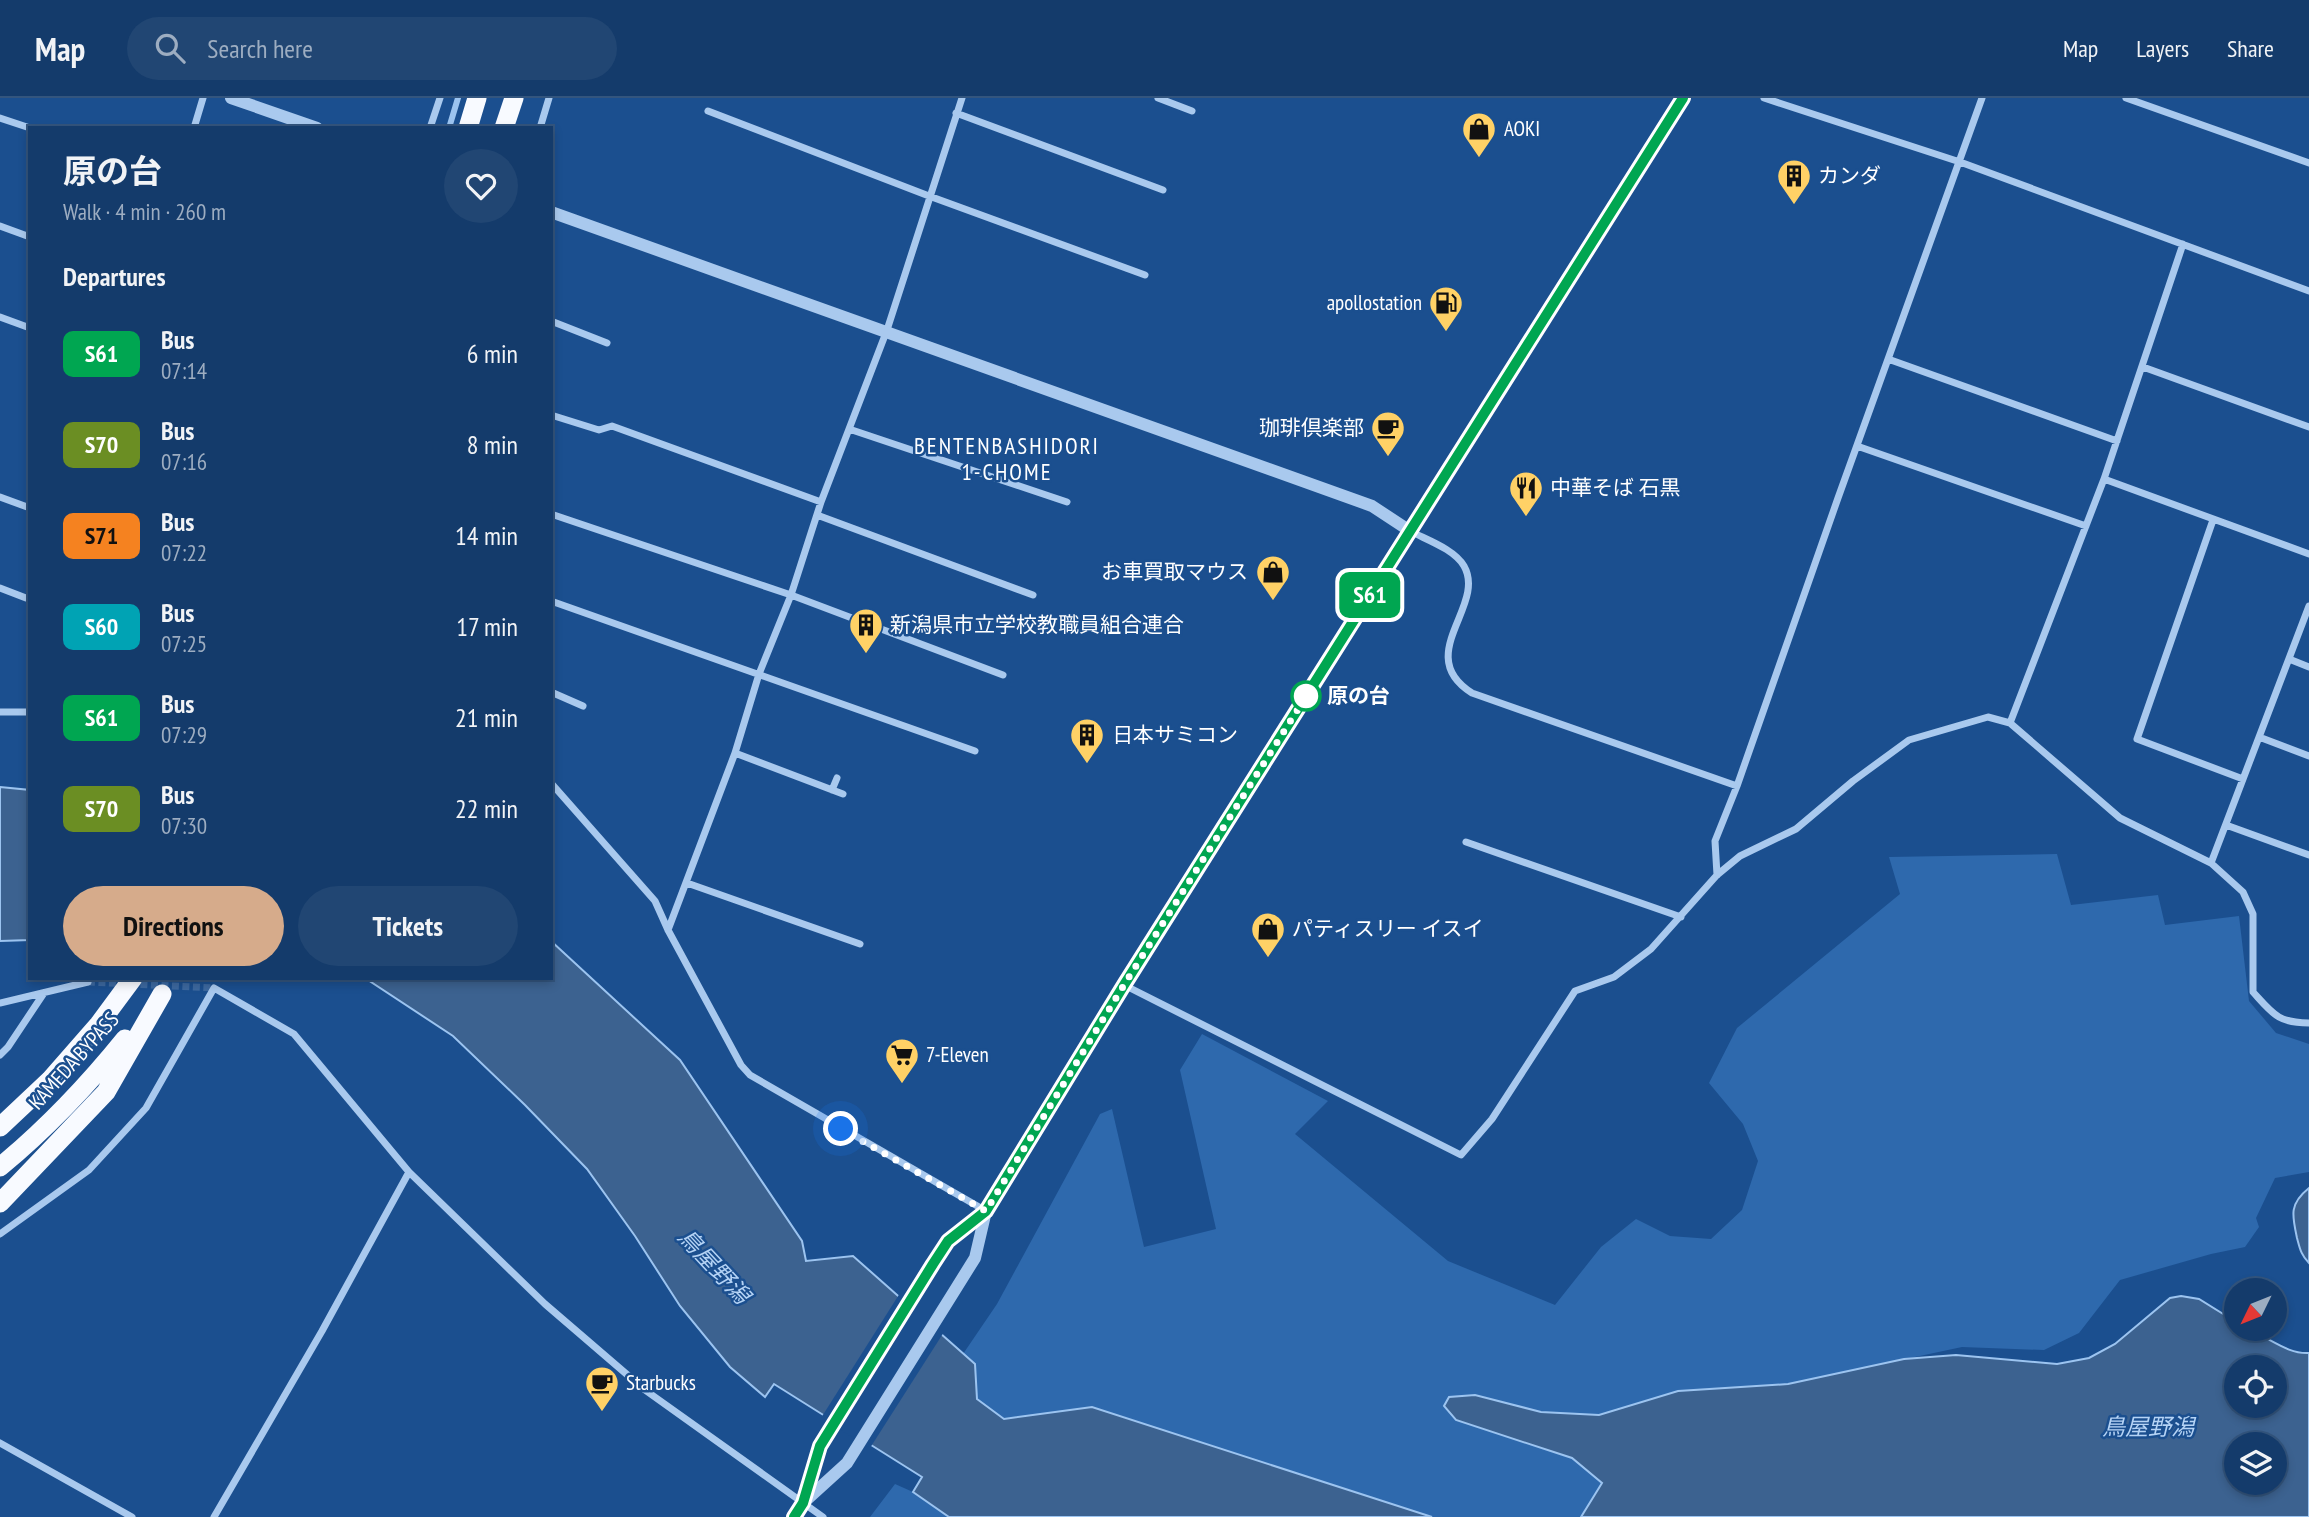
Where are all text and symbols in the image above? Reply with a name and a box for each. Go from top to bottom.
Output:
search box [127,17,617,80]
text: Map [35,27,85,70]
icon: search [151,29,189,67]
text: Search here [207,32,313,65]
text: Map [2063,33,2098,64]
text: Layers [2136,33,2189,64]
text: Share [2227,33,2274,64]
shop icon: AOKI [1460,110,1498,159]
place label: AOKI [1504,115,1540,142]
text: 原の台 [63,149,162,192]
button: heart [444,149,518,223]
building icon: カンダ [1775,157,1813,206]
place label: カンダ [1818,162,1881,189]
text: Walk · 4 min · 260 m [63,197,226,226]
text: Departures [63,260,166,293]
fuel station icon: apollostation [1427,284,1465,333]
place label: apollostation [1327,289,1422,316]
text: Bus [161,323,194,356]
text: 6 min [467,337,518,370]
text: S61 [85,338,118,369]
text: 07:14 [161,356,207,385]
cafe icon: 珈琲倶楽部 [1369,409,1407,458]
text: Bus [161,414,194,447]
place label: 珈琲倶楽部 [1259,414,1364,441]
text: 8 min [467,428,518,461]
text: S70 [85,429,118,460]
district label: BENTENBASHIDORI 1-CHOME [914,431,1100,486]
text: 07:16 [161,447,207,476]
restaurant icon: 中華そば 石黒 [1507,469,1545,518]
place label: 中華そば 石黒 [1550,474,1680,501]
text: Bus [161,505,194,538]
text: 14 min [455,519,518,552]
text: S71 [85,520,118,551]
text: 07:22 [161,538,207,567]
shop icon: お車買取マウス [1254,553,1292,602]
place label: お車買取マウス [1101,558,1248,585]
line badge: S61 [1330,572,1410,618]
text: S61 [1353,579,1387,610]
text: Bus [161,596,194,629]
building icon: 新潟県市立学校教職員組合連合 [847,606,885,655]
text: 17 min [456,610,518,643]
text: S60 [85,611,118,642]
place label: 新潟県市立学校教職員組合連合 [890,611,1184,638]
text: 07:25 [161,629,207,658]
marker: 原の台 [1291,681,1321,711]
place label: 原の台 [1327,682,1390,709]
text: Bus [161,687,194,720]
text: 21 min [455,701,518,734]
text: S61 [85,702,118,733]
building icon: 日本サミコン [1068,716,1106,765]
text: 07:29 [161,720,207,749]
place label: 日本サミコン [1112,721,1238,748]
text: Bus [161,778,194,811]
text: 22 min [455,792,518,825]
text: S70 [85,793,118,824]
text: 07:30 [161,811,207,840]
button: Directions [63,886,284,966]
button: Tickets [298,886,518,966]
shop icon: パティスリー イスイ [1249,910,1287,959]
place label: パティスリー イスイ [1292,915,1484,942]
street label: KAMEDA BYPASS [23,1006,125,1115]
supermarket icon: 7-Eleven [883,1036,921,1085]
place label: 7-Eleven [926,1041,989,1068]
your location [823,1111,858,1146]
water label: 鳥屋野潟 [672,1222,758,1311]
north arrow [2224,1278,2287,1340]
map controls [2224,1278,2287,1495]
button: locate [2224,1355,2287,1418]
cafe icon: Starbucks [583,1364,621,1413]
place label: Starbucks [626,1369,696,1396]
water label: 鳥屋野潟 [2102,1412,2197,1441]
button: layers [2224,1432,2287,1495]

